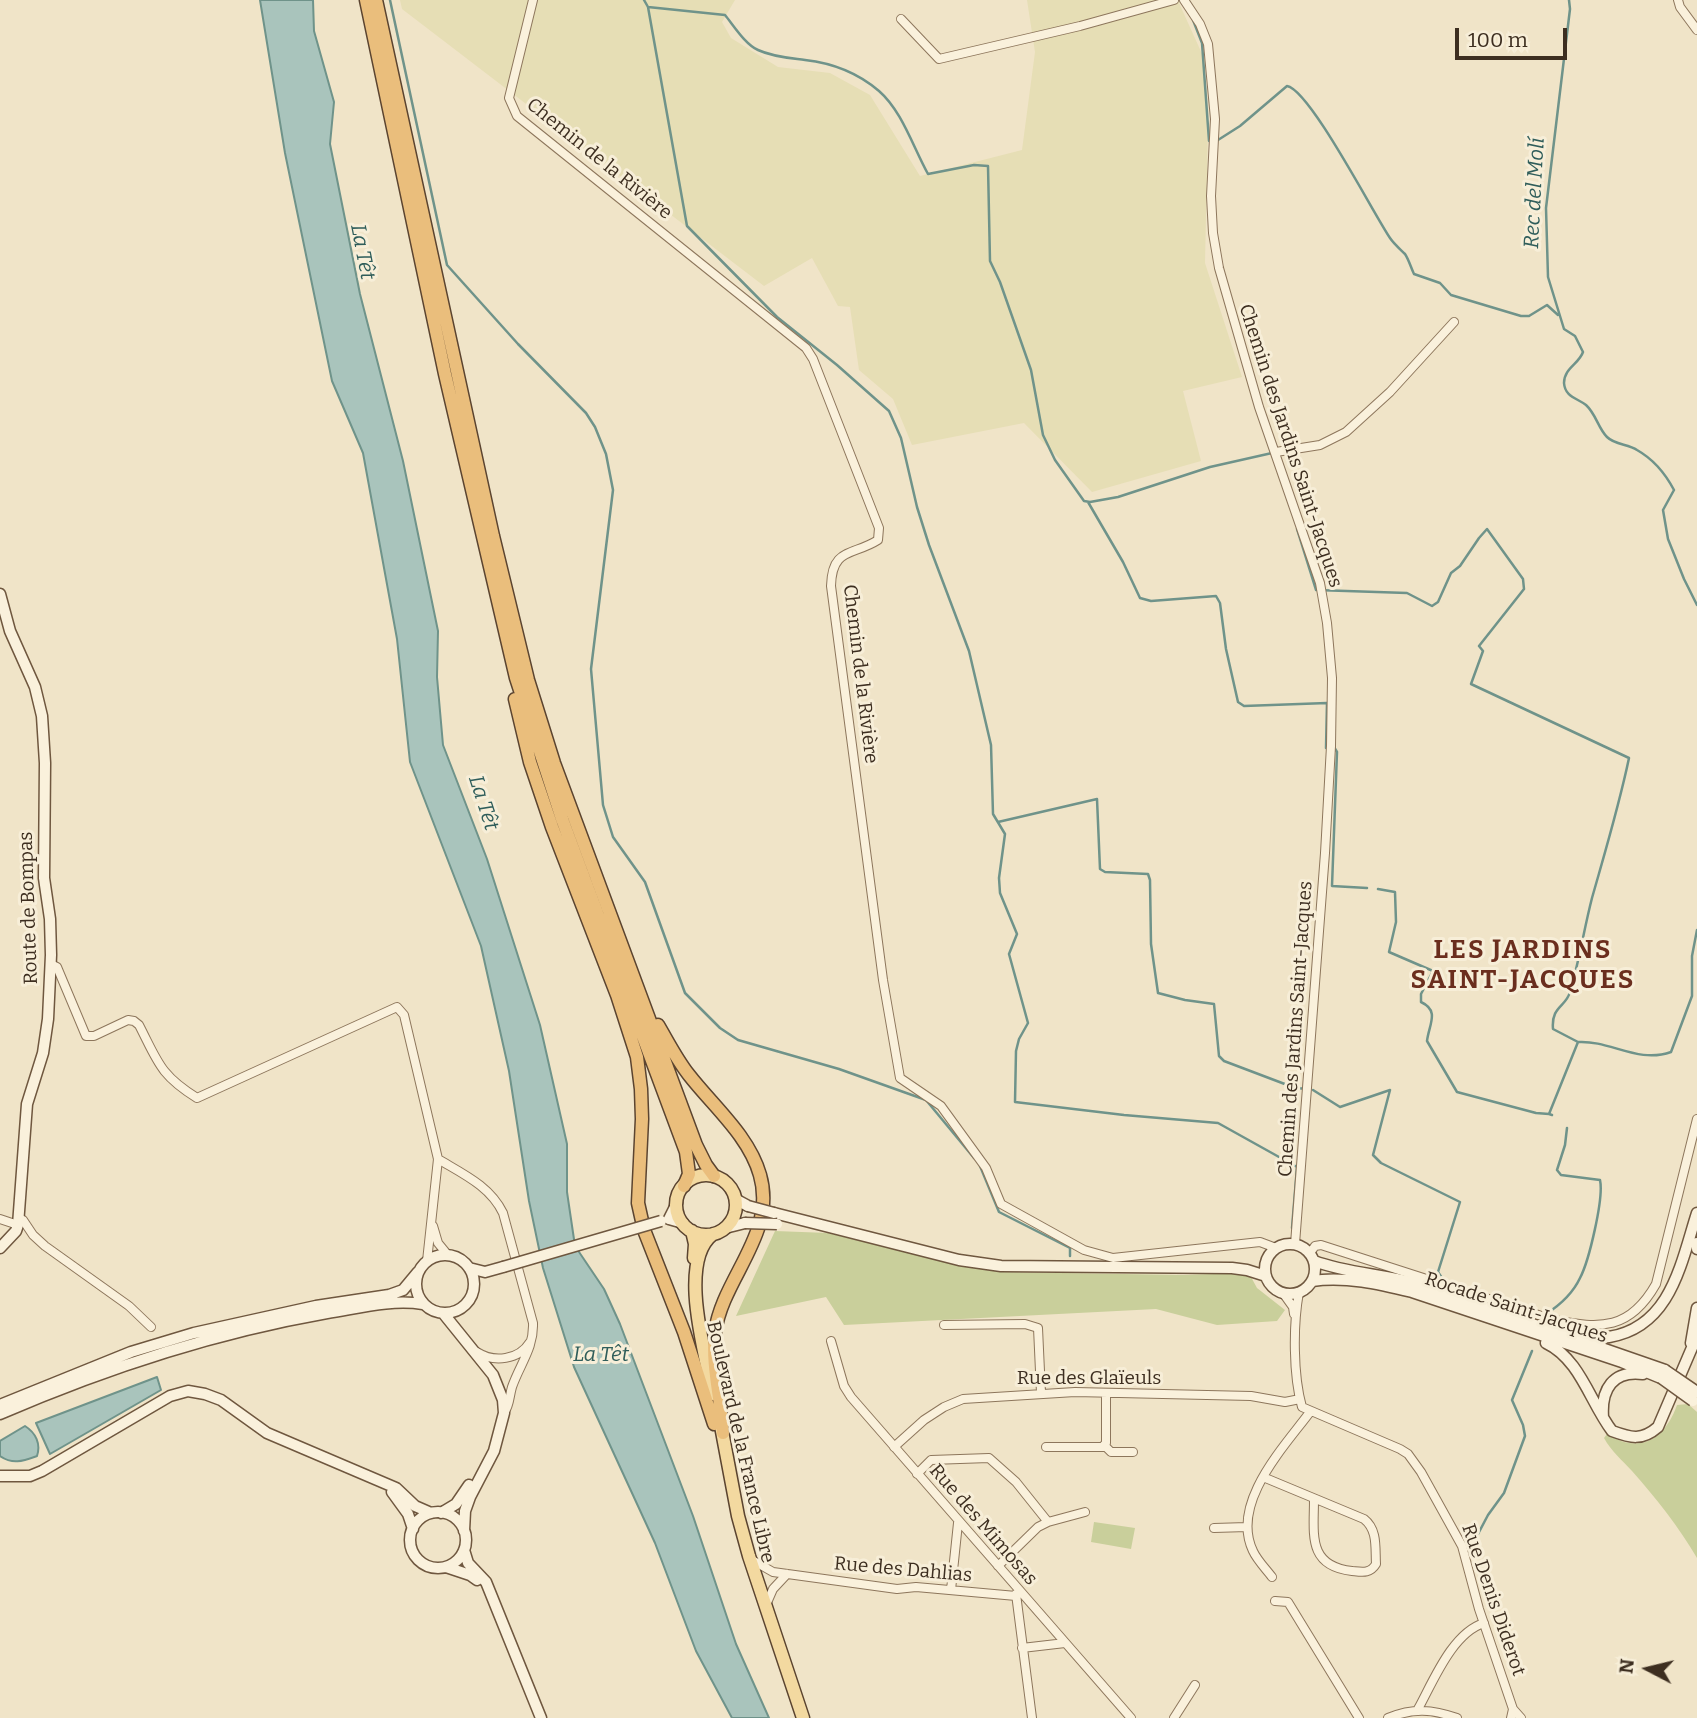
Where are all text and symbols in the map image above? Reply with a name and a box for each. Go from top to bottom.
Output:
scale bar [1459,14,1571,58]
text: 100 m [1468,27,1528,53]
street label: Chemin de la Rivière [522,93,676,225]
water label: Rec del Molí [1520,137,1550,249]
water label: La Têt [344,222,380,282]
street label: Chemin des Jardins Saint-Jacques [1233,301,1347,591]
street label: Chemin de la Rivière [838,583,882,765]
water label: La Têt [462,772,504,834]
street label: Route de Bompas [15,831,43,985]
street label: Chemin des Jardins Saint-Jacques [1274,880,1318,1178]
district label: LES JARDINS SAINT-JACQUES [1412,935,1634,996]
street label: Rocade Saint-Jacques [1422,1268,1610,1348]
street label: Boulevard de la France Libre [701,1319,779,1565]
water label: La Têt [573,1342,629,1368]
street label: Rue des Glaïeuls [1017,1368,1161,1390]
street label: Rue des Mimosas [924,1460,1042,1590]
street label: Rue Denis Diderot [1456,1521,1530,1679]
street label: Rue des Dahlias [833,1553,973,1587]
north arrow [1613,1634,1683,1704]
text: N [1614,1658,1639,1675]

